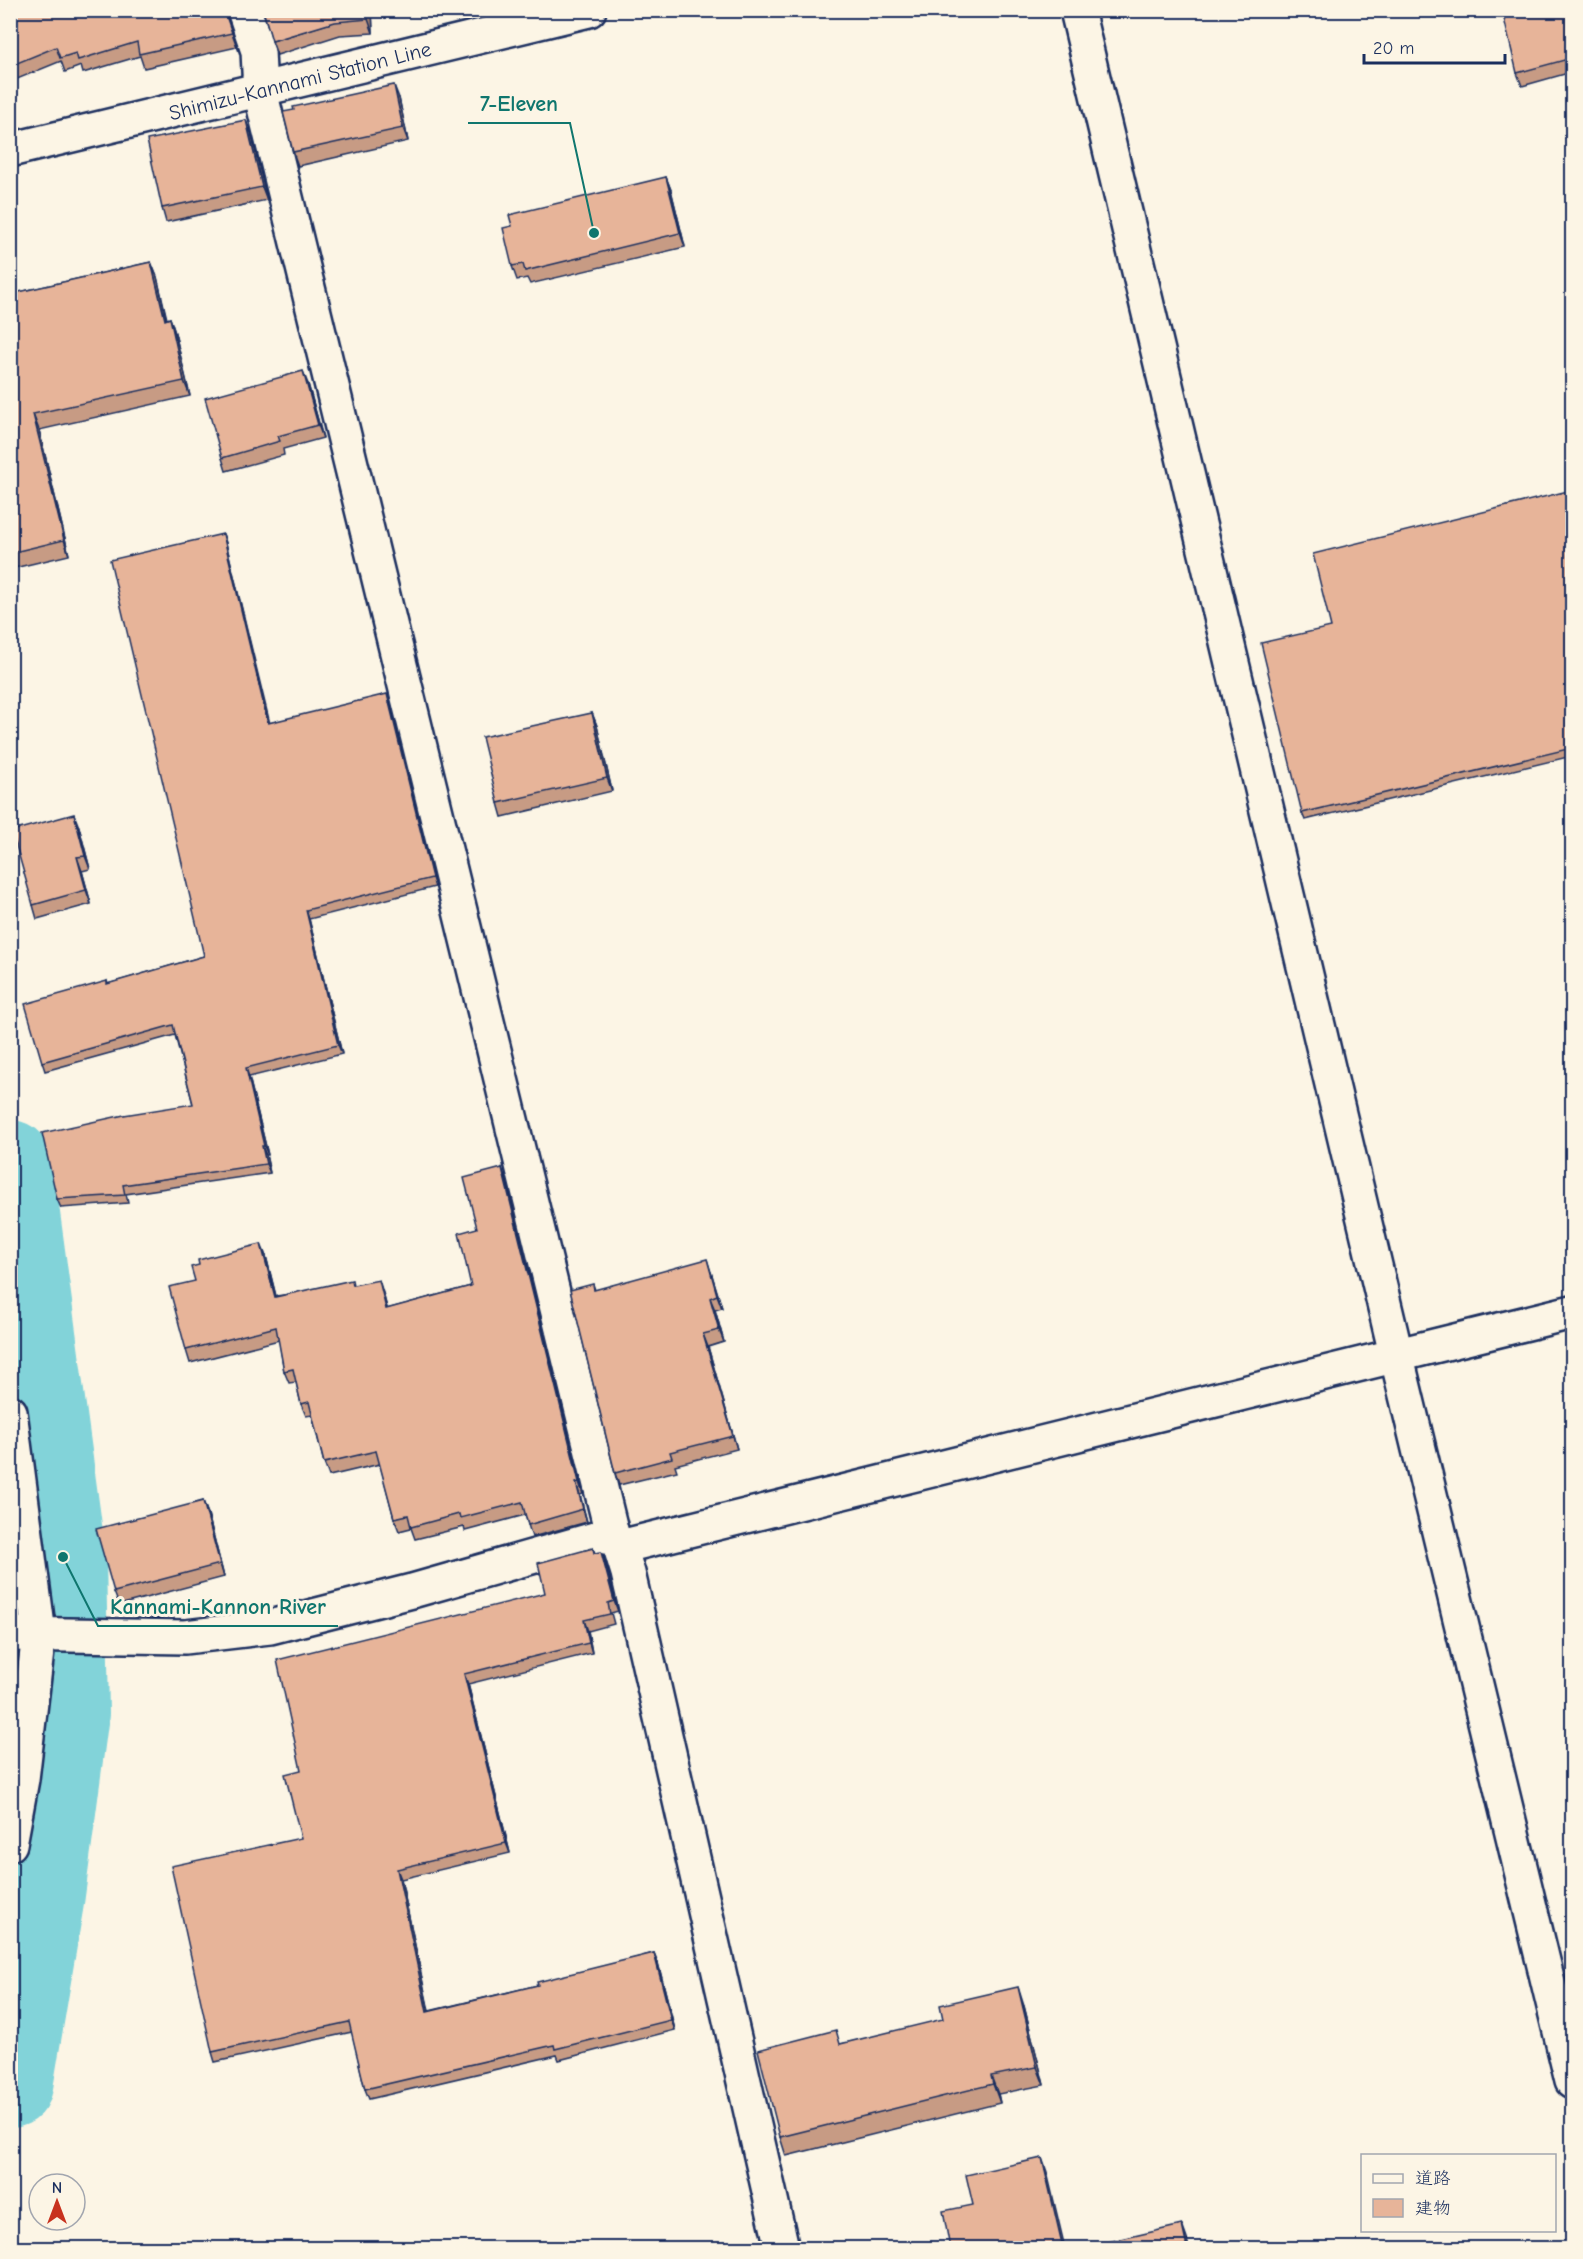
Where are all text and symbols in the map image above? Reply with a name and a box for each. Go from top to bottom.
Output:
scale bar [1364,27,1505,65]
street label: Shimizu-Kannami Station Line [166,37,434,125]
text: 20 m [1373,38,1414,59]
callout: 7-Eleven [468,83,570,123]
text: 7-Eleven [480,91,558,117]
callout: Kannami-Kannon River [98,1586,338,1626]
text: Kannami-Kannon River [110,1594,326,1620]
legend [1361,2154,1556,2232]
text: 道路 [1415,2168,1451,2189]
north arrow [27,2172,87,2232]
text: N [52,2179,62,2197]
text: 建物 [1415,2198,1451,2219]

